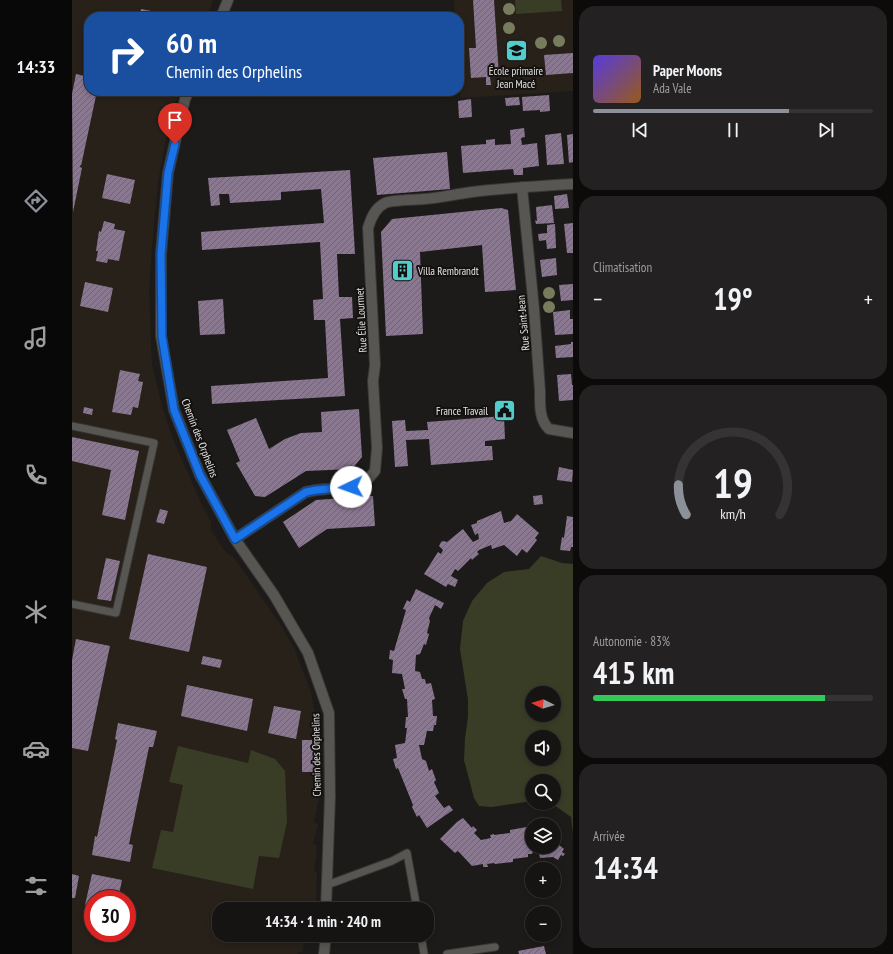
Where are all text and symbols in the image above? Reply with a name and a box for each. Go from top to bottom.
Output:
text: 60 m [166,24,217,61]
icon: right [100,28,152,80]
school or university icon: École primaire Jean Macé [503,38,529,64]
text: 14:33 [17,55,55,78]
text: Chemin des Orphelins [166,60,302,83]
text: Paper Moons [653,61,722,80]
place label: École primaire Jean Macé [489,64,544,91]
text: Ada Vale [653,80,692,97]
pin [158,103,192,144]
icon: arrive [164,109,186,131]
icon: previous [629,119,651,141]
icon: pause [722,119,744,141]
icon: next [815,119,837,141]
icon: directions [22,187,50,215]
building icon: Villa Rembrandt [389,258,415,284]
text: Climatisation [593,259,652,276]
place label: Villa Rembrandt [417,264,479,278]
text: 19° [713,279,753,318]
text: − [593,285,602,313]
text: + [864,285,873,313]
street label: Rue Élie Lourmet [352,287,370,353]
street label: Rue Saint-Jean [514,295,532,351]
icon: music [22,324,50,352]
street label: Chemin des Orphelins [179,397,222,480]
public building icon: France Travail [491,398,517,424]
place label: France Travail [436,404,488,418]
text: 19 [713,456,753,509]
icon: phone [22,461,50,489]
position arrow [330,466,372,508]
text: km/h [720,504,746,523]
icon: climate [22,598,50,626]
text: Autonomie · 83% [593,633,670,650]
text: 415 km [593,653,674,692]
north arrow [525,686,561,722]
map controls [525,686,561,942]
street label: Chemin des Orphelins [308,713,324,797]
button: sound [525,730,561,766]
icon: car [22,735,50,763]
button: search [525,774,561,810]
button: layers [525,818,561,854]
text: Arrivée [593,828,625,845]
text: 14:34 [593,848,658,887]
button: + [525,862,561,898]
icon: filters [22,872,50,900]
speed limit sign: 30 [84,890,136,942]
button: − [525,906,561,942]
text: 14:34 · 1 min · 240 m [265,912,381,931]

